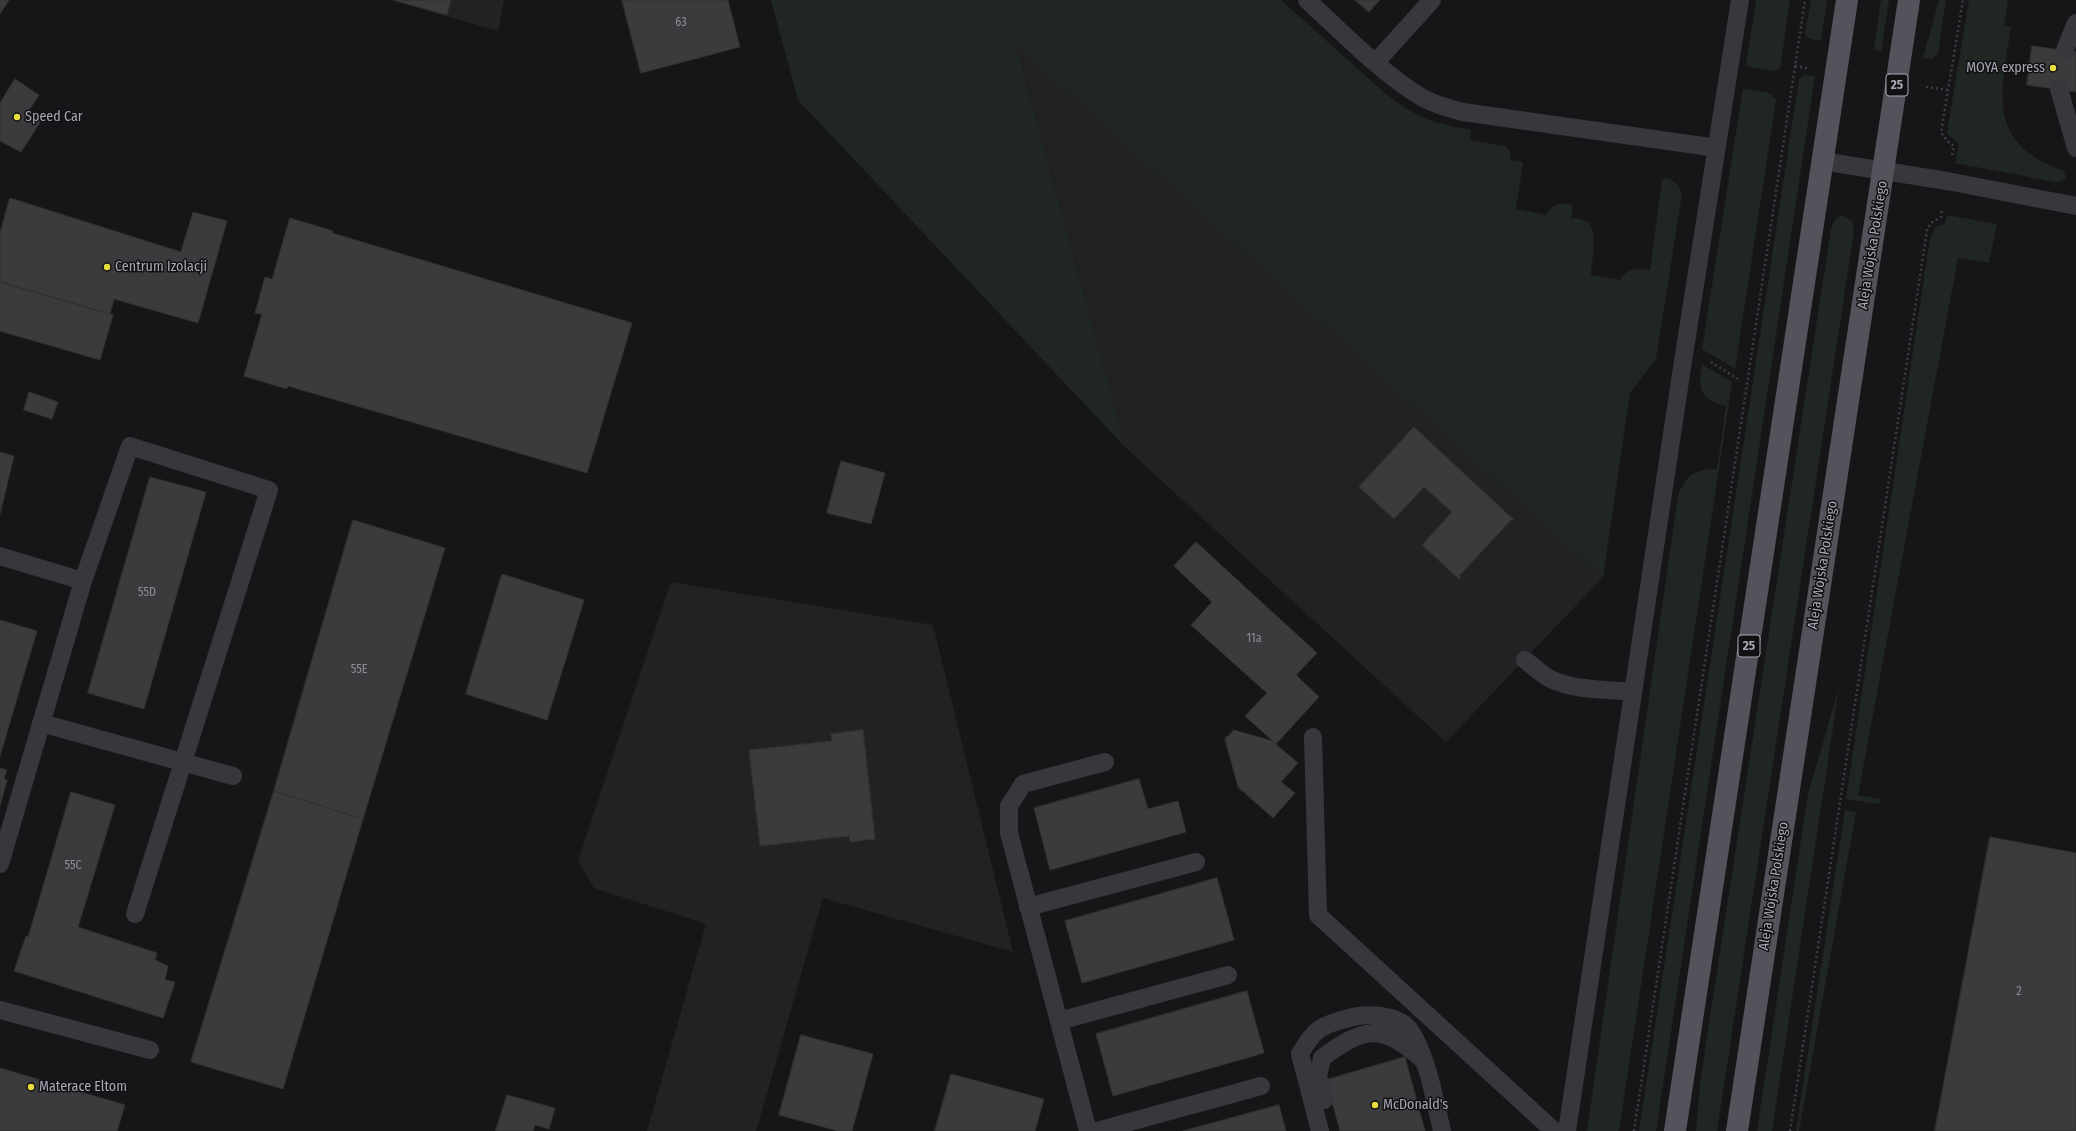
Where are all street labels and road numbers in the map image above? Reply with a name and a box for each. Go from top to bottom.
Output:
road number: 25 [1886,74,1908,96]
street label: Aleja Wojska Polskiego [1855,180,1891,310]
street label: Aleja Wojska Polskiego [1805,500,1841,630]
road number: 25 [1738,635,1760,657]
street label: Aleja Wojska Polskiego [1756,821,1792,951]

